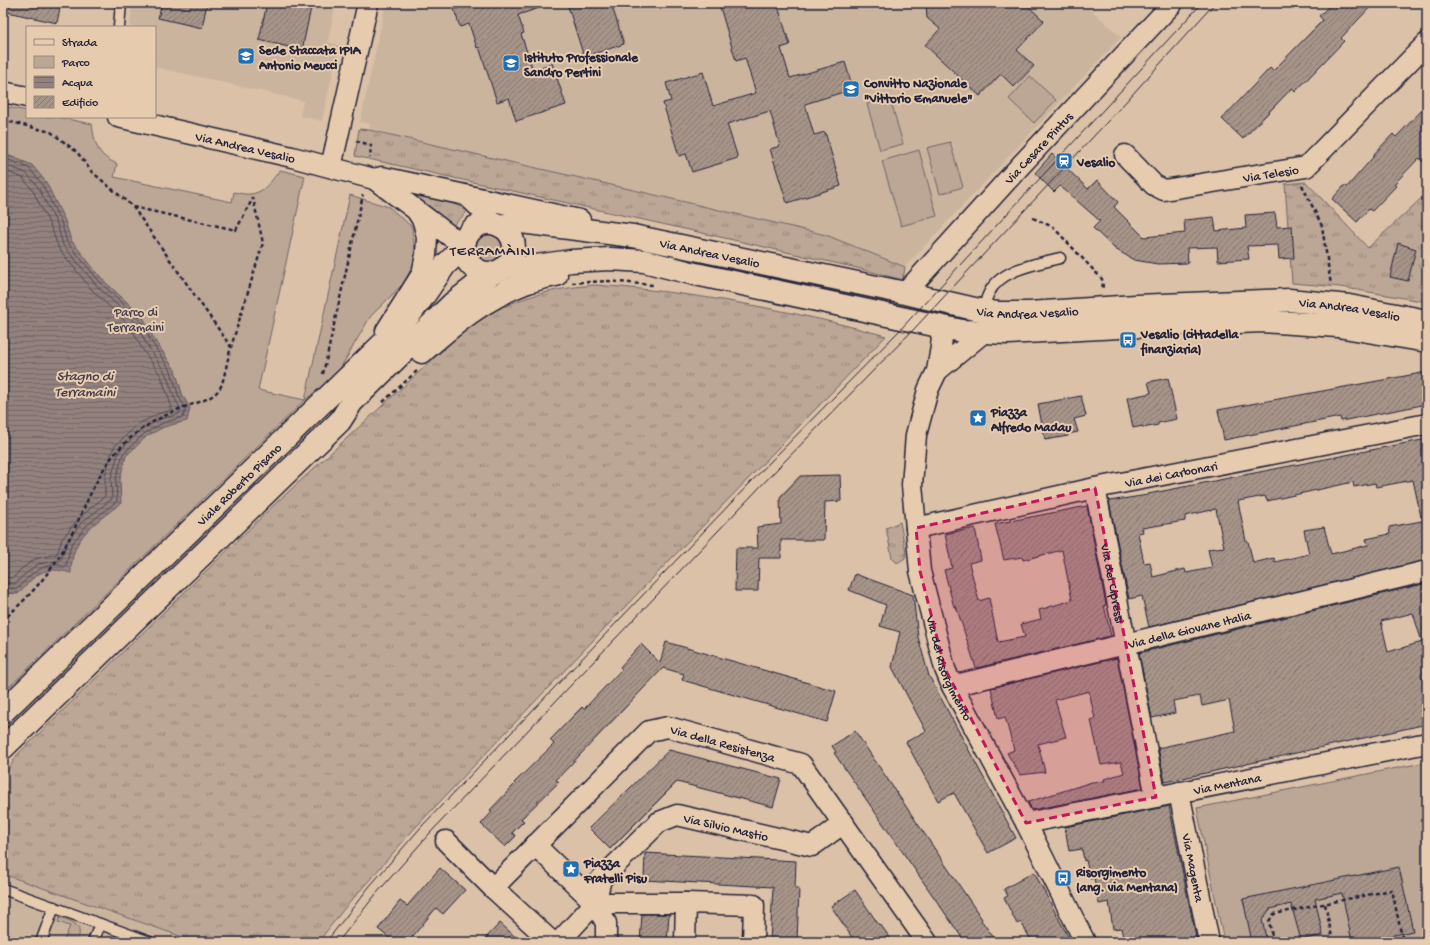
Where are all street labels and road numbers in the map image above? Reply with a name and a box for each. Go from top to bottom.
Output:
street label: Via Cesare Pintus [1002,109,1078,189]
street label: Via Andrea Vesalio [193,130,297,168]
street label: Via Telesio [1241,163,1300,187]
street label: Via Andrea Vesalio [657,237,761,272]
street label: Via Andrea Vesalio [1297,296,1401,326]
street label: Via Andrea Vesalio [974,305,1079,323]
street label: Viale Roberto Pisano [194,441,286,530]
street label: Via dei Carbonari [1123,459,1219,492]
street label: Via dei Cipressi [1096,542,1127,625]
street label: Via della Giovane Italia [1126,609,1254,653]
street label: Via del Risorgimento [922,614,974,724]
street label: Via della Resistenza [668,723,777,767]
street label: Via Mentana [1192,771,1263,800]
street label: Via Silvio Mastio [681,812,770,846]
street label: Via Magenta [1177,831,1206,904]

